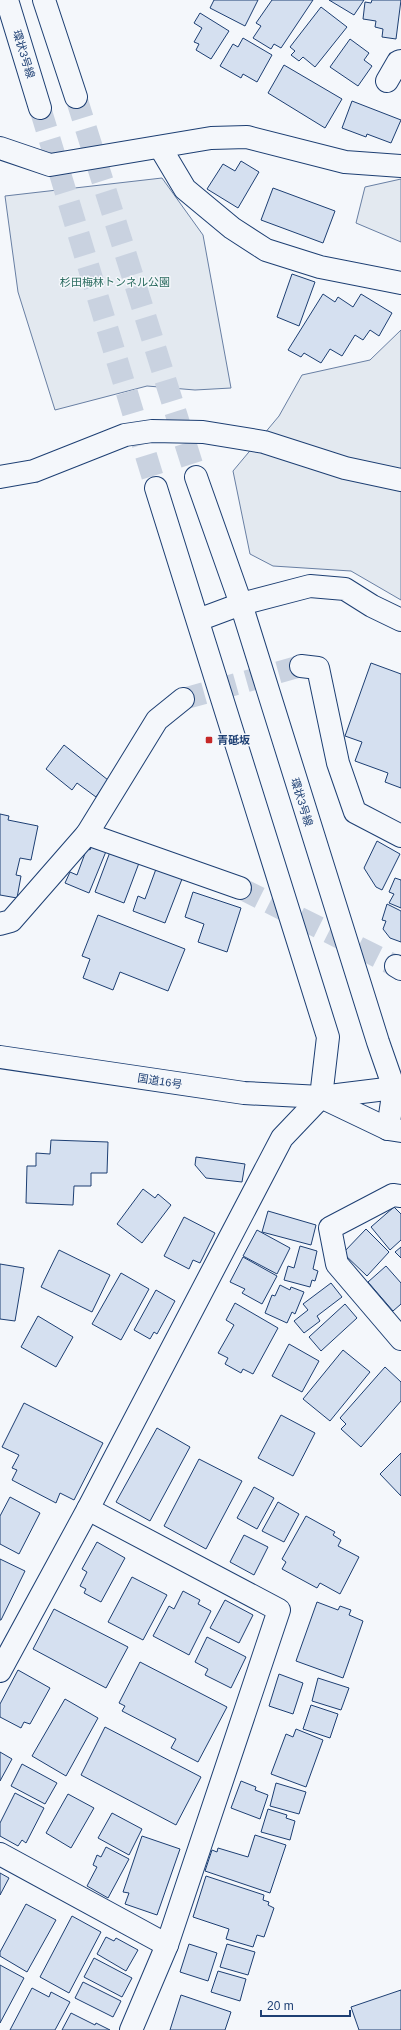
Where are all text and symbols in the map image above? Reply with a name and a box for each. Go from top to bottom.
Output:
street label: 環状3号線 [11,28,37,80]
park label: 杉田梅林トンネル公園 [60,276,170,288]
place label: 青砥坂 [217,734,250,746]
marker: 青砥坂 [204,735,214,745]
street label: 環状3号線 [289,776,315,828]
street label: 国道16号 [137,1072,183,1090]
scale bar [261,1992,350,2018]
text: 20 m [267,1999,294,2013]

